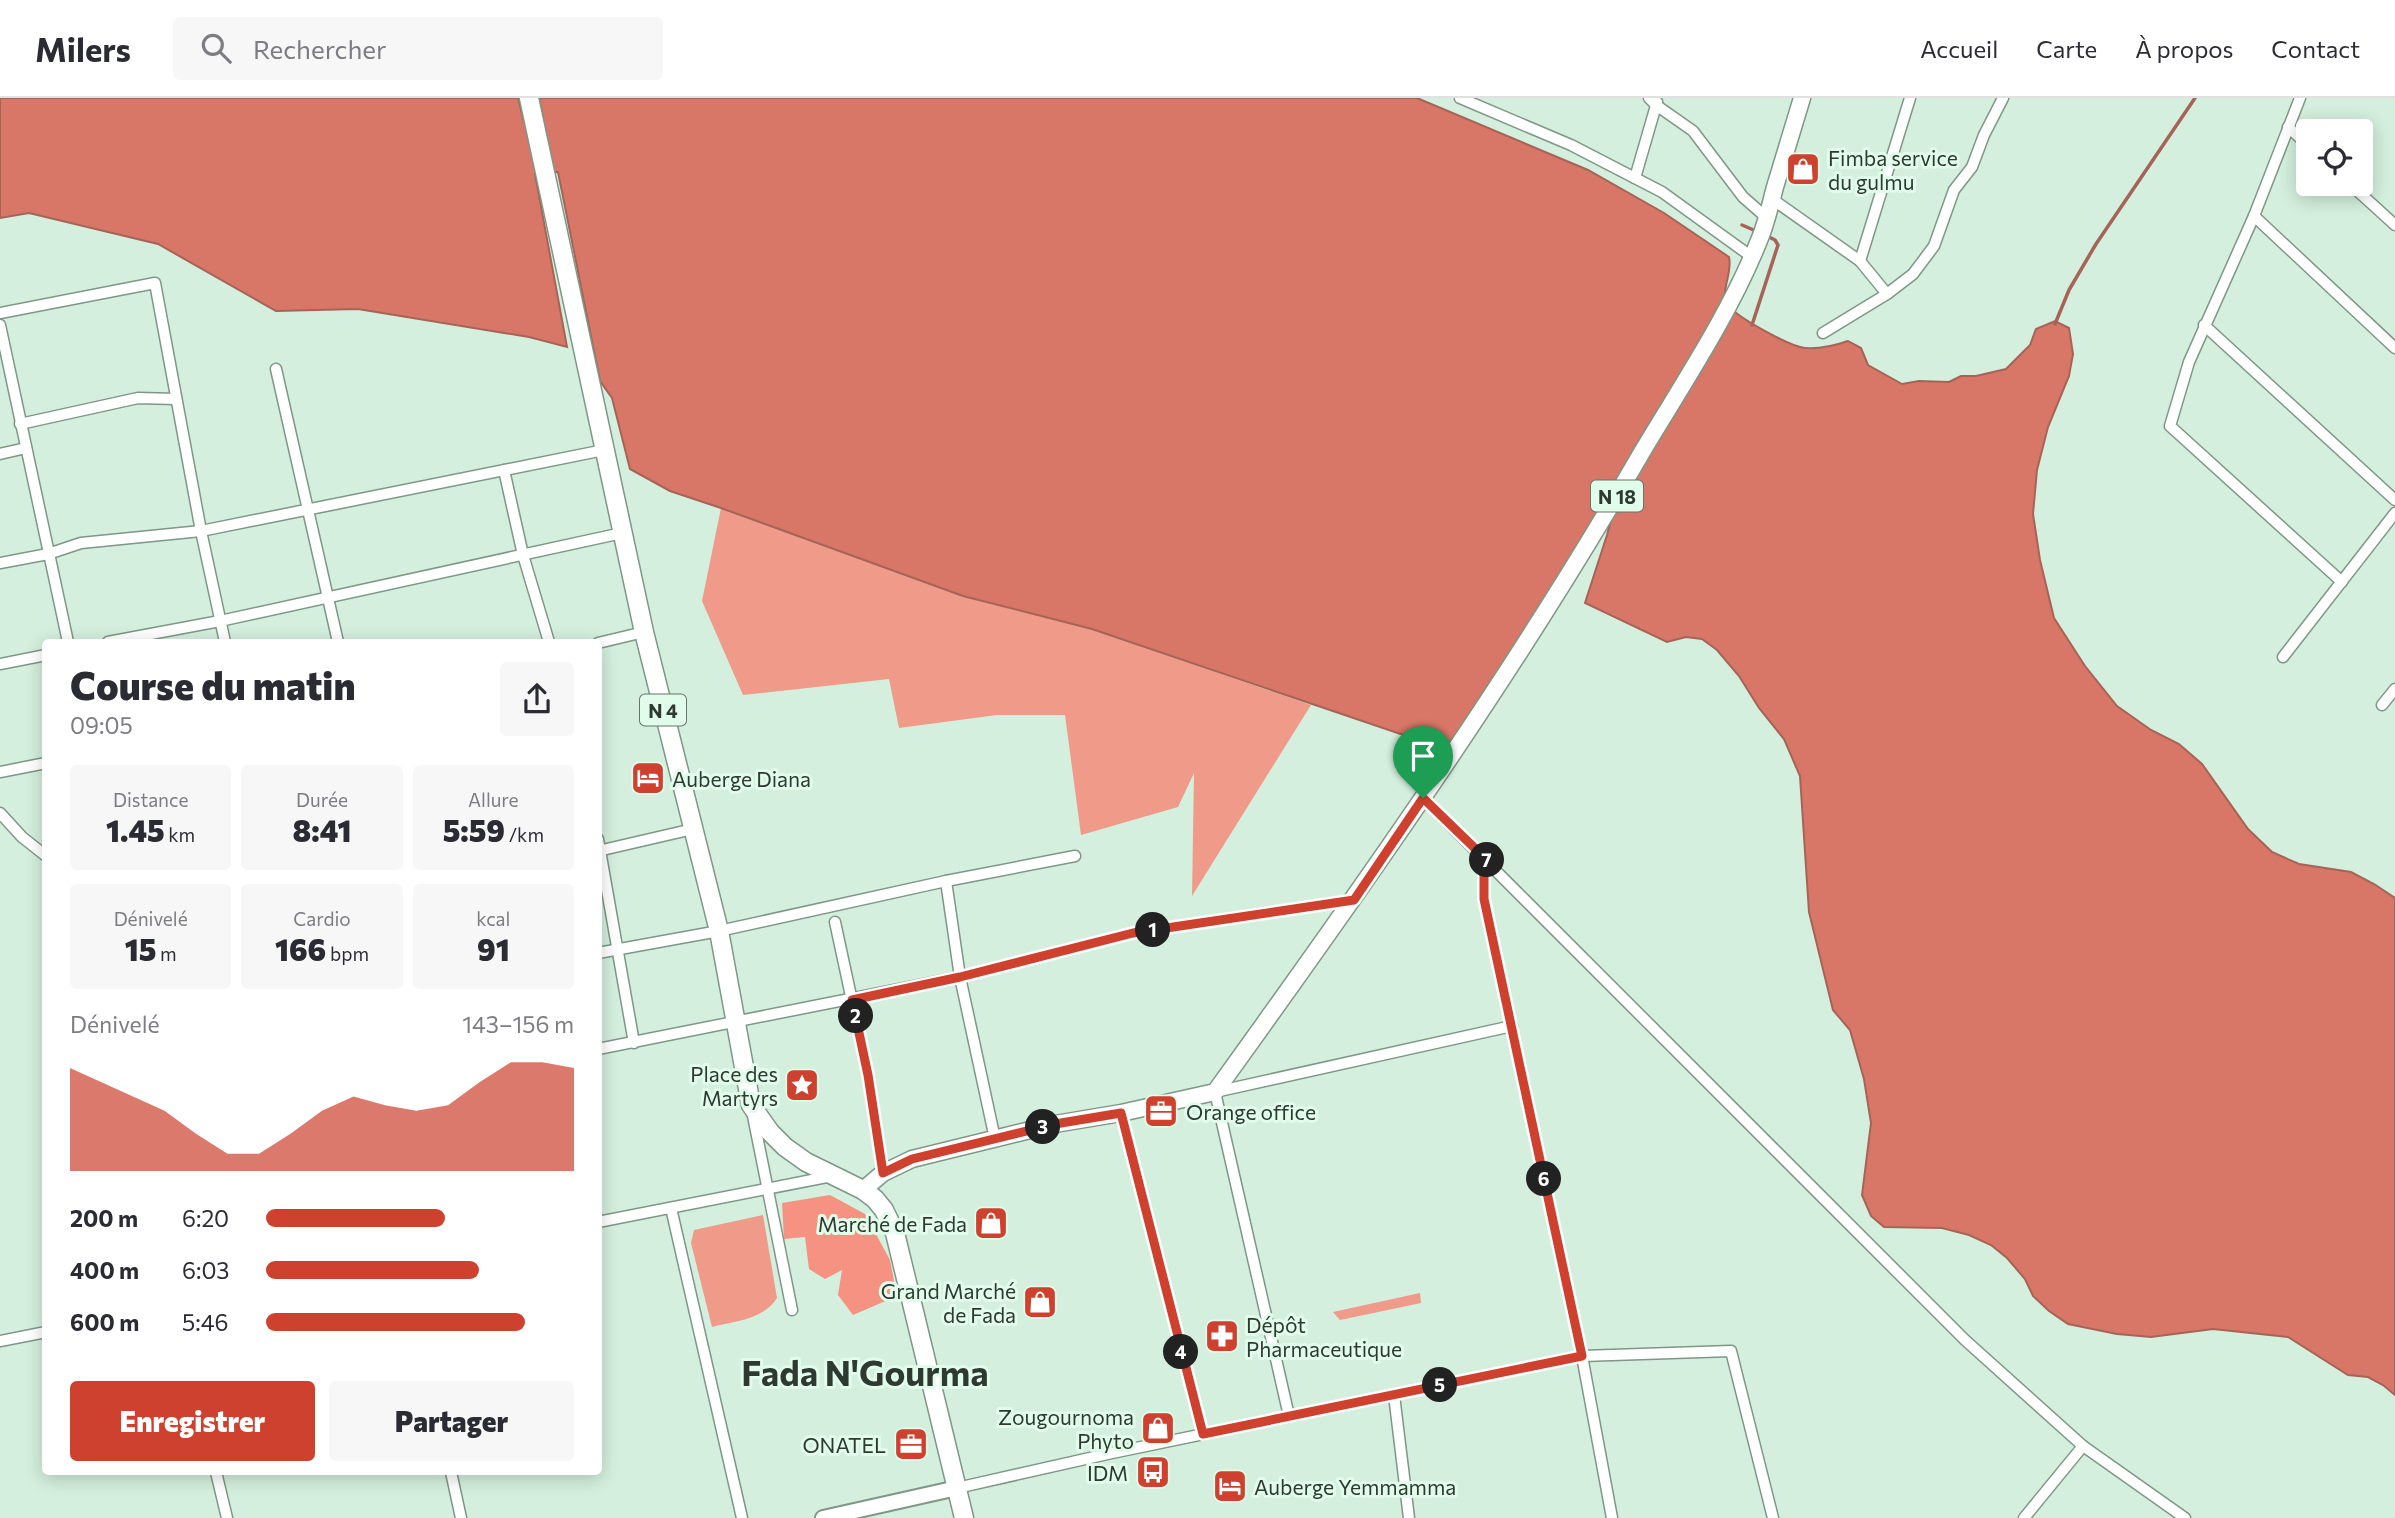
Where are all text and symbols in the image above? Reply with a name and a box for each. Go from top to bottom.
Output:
search box [173,17,663,80]
text: Milers [35,28,131,69]
icon: search [197,29,235,67]
text: Rechercher [253,33,386,64]
text: Accueil [1920,34,1998,63]
text: Carte [2036,34,2097,63]
text: À propos [2135,34,2233,63]
text: Contact [2271,34,2360,63]
map controls [2296,119,2373,196]
button: locate [2296,119,2373,196]
place label: Fimba service du gulmu [1828,145,1958,194]
shop icon: Fimba service du gulmu [1784,150,1822,188]
road number: N 18 [1591,480,1643,512]
text: Course du matin [70,661,355,708]
button: share [500,662,574,736]
road number: N 4 [640,694,686,726]
text: 09:05 [70,711,133,739]
pin [1393,726,1453,798]
icon: arrive [1404,737,1442,775]
hotel icon: Auberge Diana [629,759,667,797]
place label: Auberge Diana [672,766,811,791]
text: Distance [113,788,188,811]
text: Durée [296,788,348,811]
text: Allure [468,788,519,811]
text: 1.45 [106,811,165,848]
text: 8:41 [293,811,351,848]
text: 5:59 [443,811,505,848]
text: km [165,823,195,846]
text: /km [505,823,544,846]
pin: 7 [1470,842,1504,878]
text: 7 [1481,848,1492,871]
text: Dénivelé [114,907,188,930]
text: Cardio [293,907,351,930]
text: kcal [476,907,510,930]
pin: 1 [1136,912,1170,948]
text: 1 [1148,918,1157,941]
text: 15 [125,930,156,967]
text: 166 [275,930,326,967]
text: 91 [477,930,510,967]
text: m [156,942,177,965]
text: bpm [326,942,369,965]
pin: 2 [838,998,874,1034]
text: 2 [850,1004,861,1027]
text: Dénivelé [70,1010,160,1038]
text: 143–156 m [462,1010,574,1038]
place label: Place des Martyrs [690,1061,778,1110]
place icon: Place des Martyrs [783,1066,821,1104]
office icon: Orange office [1142,1092,1180,1130]
place label: Orange office [1186,1099,1316,1124]
pin: 3 [1026,1110,1060,1144]
text: 3 [1037,1115,1048,1138]
pin: 6 [1526,1162,1562,1196]
text: 6 [1538,1167,1549,1190]
text: 200 m [70,1204,138,1232]
text: 6:20 [182,1204,229,1232]
shop icon: Marché de Fada [972,1204,1010,1242]
place label: Marché de Fada [818,1211,967,1236]
text: 400 m [70,1256,139,1284]
text: 6:03 [182,1256,229,1284]
place label: Grand Marché de Fada [881,1278,1016,1327]
shop icon: Grand Marché de Fada [1021,1283,1059,1321]
text: 600 m [70,1308,139,1336]
text: 5:46 [182,1308,228,1336]
place label: Dépôt Pharmaceutique [1246,1312,1402,1361]
pharmacy icon: Dépôt Pharmaceutique [1203,1317,1241,1355]
pin: 4 [1164,1334,1198,1370]
text: 4 [1175,1340,1186,1363]
district label: Fada N'Gourma [741,1350,989,1393]
pin: 5 [1422,1368,1458,1402]
text: 5 [1434,1373,1445,1396]
button: Enregistrer [70,1381,315,1461]
button: Partager [329,1381,574,1461]
place label: Zougournoma Phyto [998,1404,1134,1453]
shop icon: Zougournoma Phyto [1139,1409,1177,1447]
office icon: ONATEL [892,1425,930,1463]
place label: ONATEL [802,1432,886,1457]
bus stop icon: IDM [1134,1453,1172,1491]
place label: IDM [1087,1460,1128,1485]
hotel icon: Auberge Yemmamma [1211,1467,1249,1505]
place label: Auberge Yemmamma [1254,1474,1456,1499]

